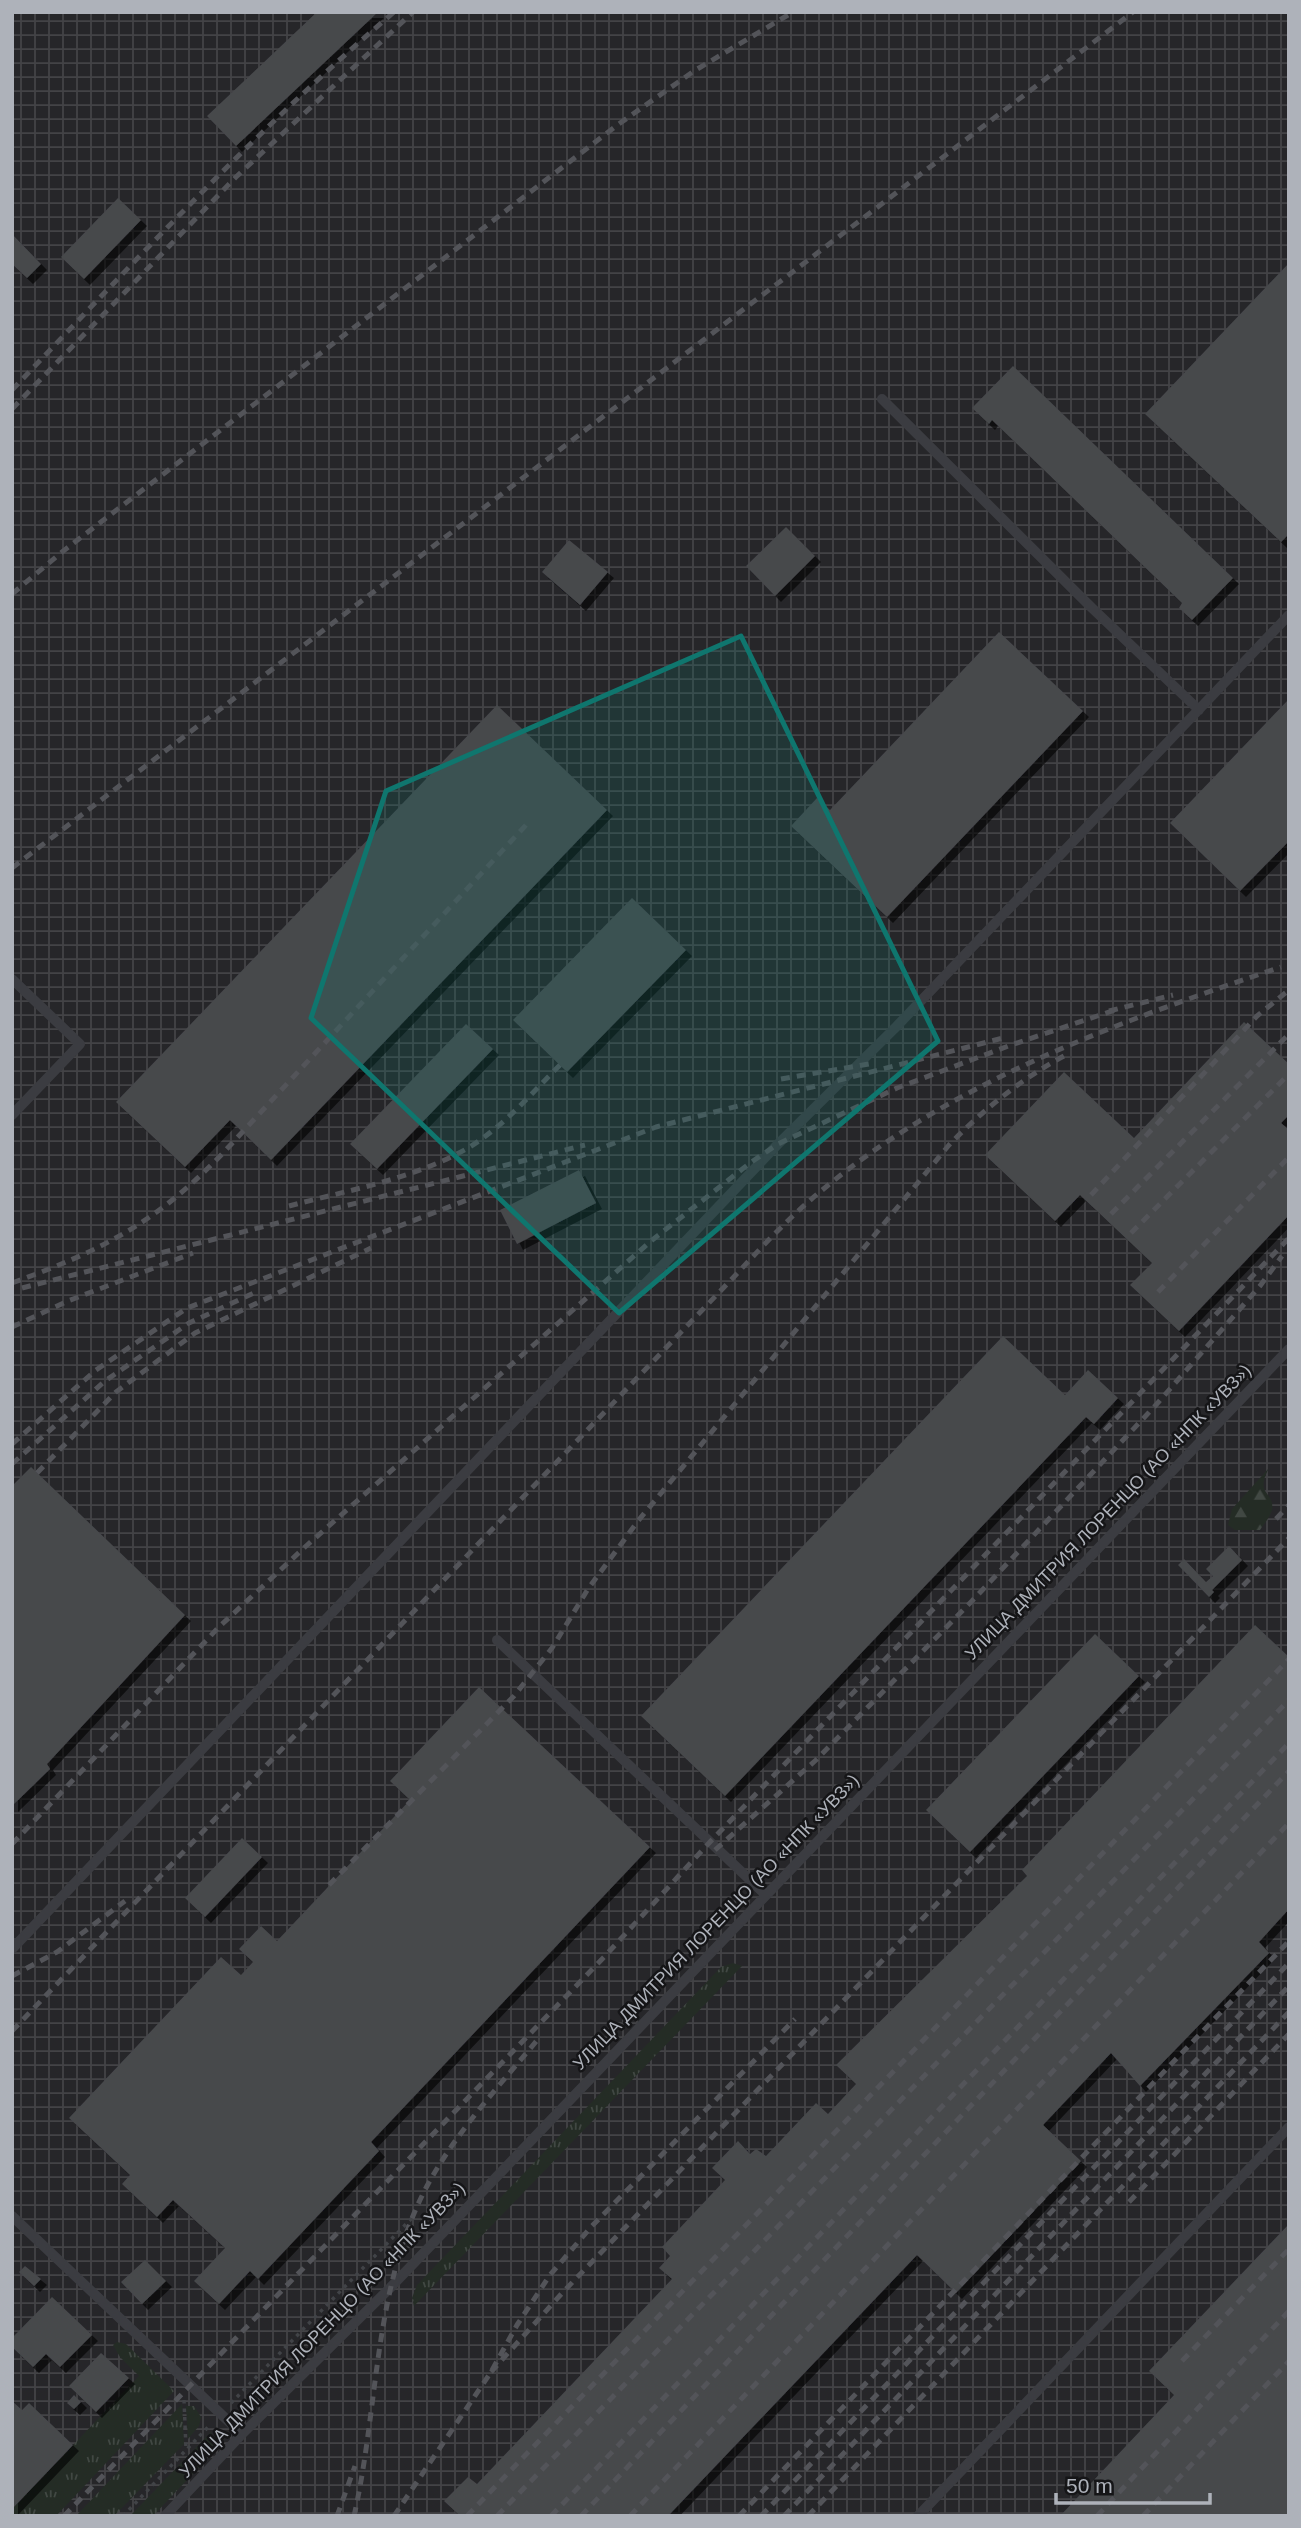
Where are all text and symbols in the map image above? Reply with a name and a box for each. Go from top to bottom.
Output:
street label: УЛИЦА ДМИТРИЯ ЛОРЕНЦО (АО «НПК «УВЗ») [961,1360,1255,1664]
street label: УЛИЦА ДМИТРИЯ ЛОРЕНЦО (АО «НПК «УВЗ») [569,1770,863,2074]
street label: УЛИЦА ДМИТРИЯ ЛОРЕНЦО (АО «НПК «УВЗ») [175,2178,469,2482]
scale bar [1056,2462,1210,2506]
text: 50 m [1066,2474,1113,2497]

